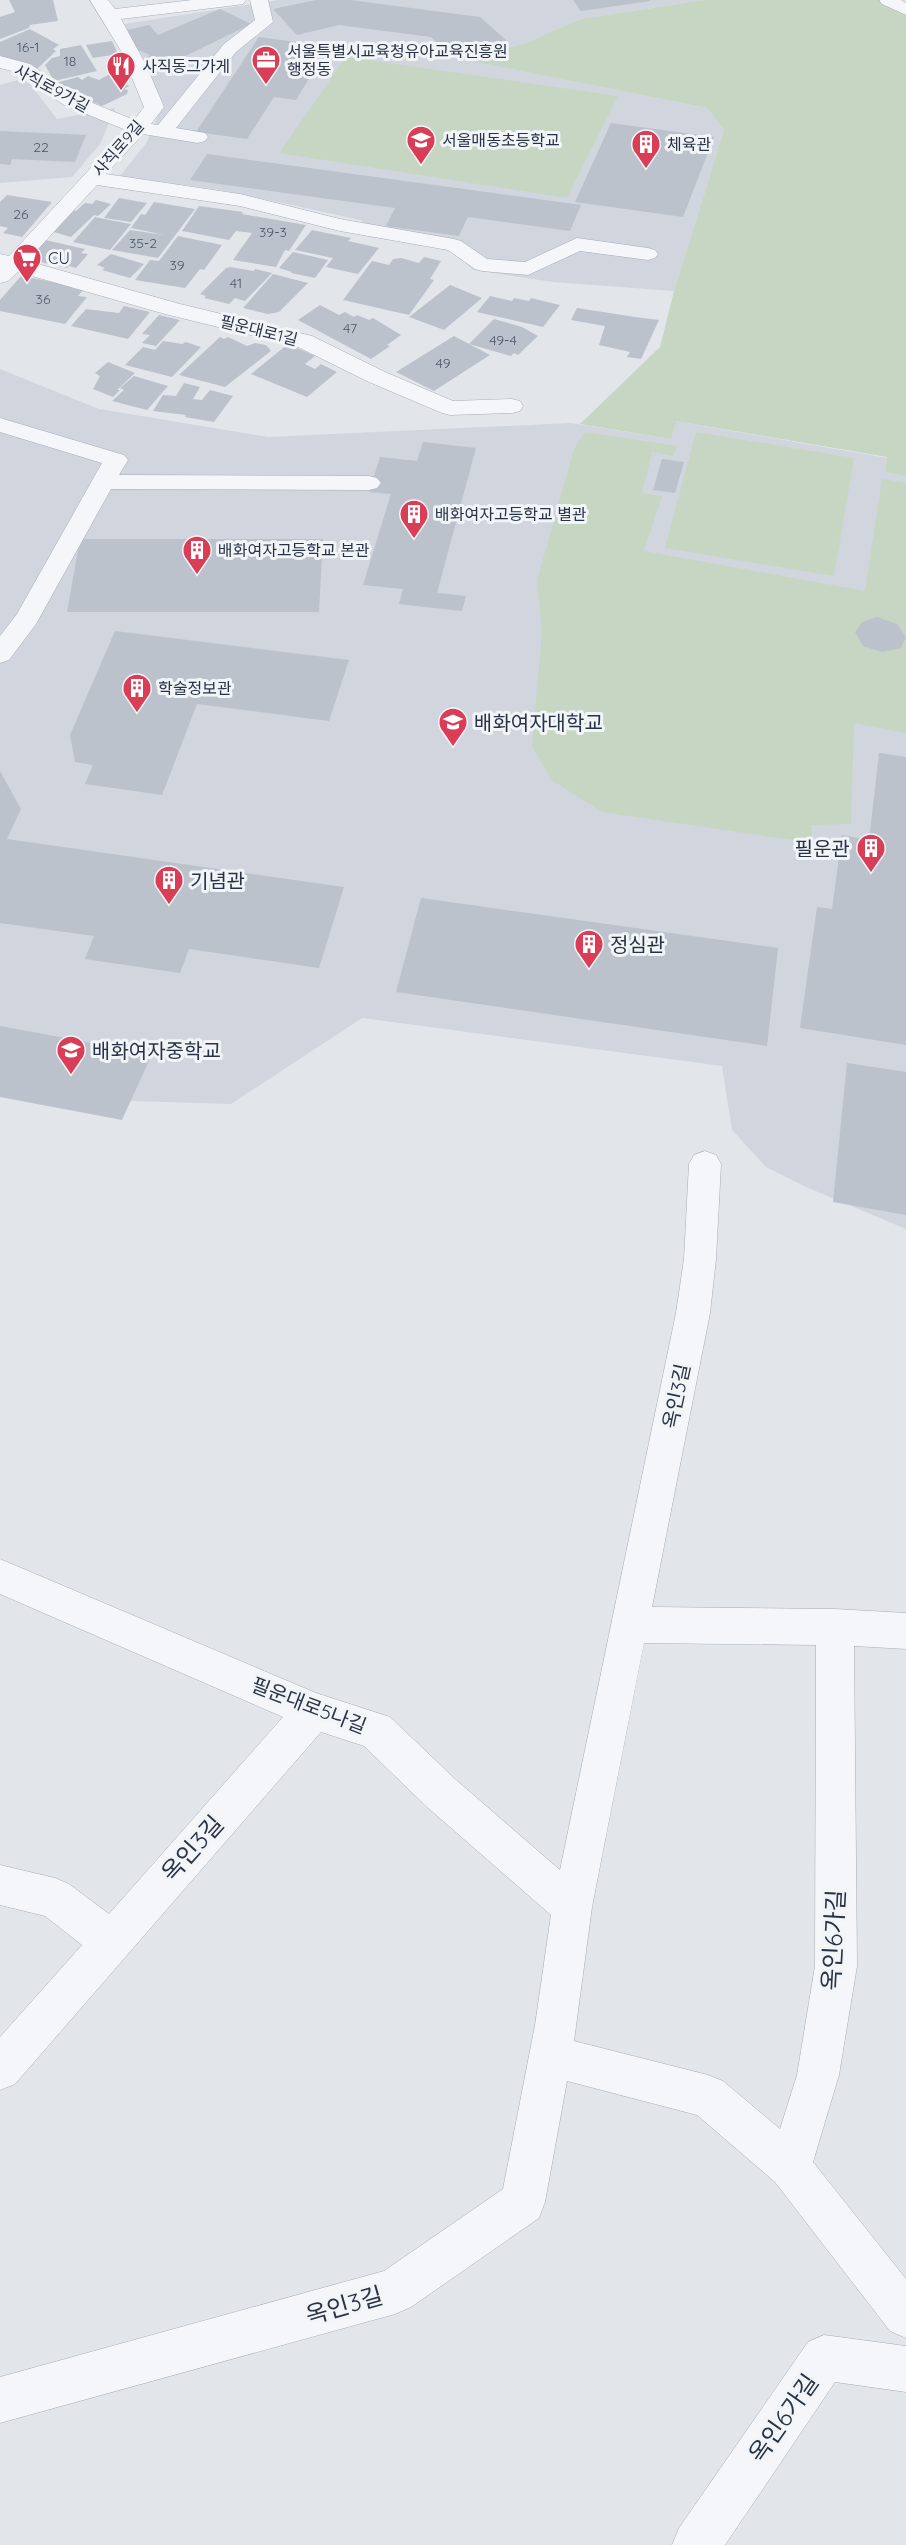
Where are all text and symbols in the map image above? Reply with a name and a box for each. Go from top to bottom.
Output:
house number: 16-1 [17,38,39,56]
place label: 서울특별시교육청유아교육진흥원 행정동 [287,41,508,79]
office icon: 서울특별시교육청유아교육진흥원 행정동 [250,44,282,86]
restaurant icon: 사직동그가게 [105,50,137,92]
house number: 18 [64,52,76,70]
place label: 사직동그가게 [142,56,230,76]
street label: 사직로9가길 [11,60,93,116]
street label: 사직로9길 [88,116,148,180]
school or university icon: 서울매동초등학교 [405,124,437,166]
building icon: 체육관 [630,128,662,170]
place label: 서울매동초등학교 [442,130,560,150]
place label: 체육관 [667,134,711,154]
house number: 22 [33,138,49,156]
house number: 26 [13,205,29,223]
house number: 39-3 [259,223,287,241]
house number: 35-2 [129,234,157,252]
supermarket icon: CU [11,242,43,284]
place label: CU [48,248,70,268]
house number: 39 [169,256,185,274]
house number: 41 [230,274,242,292]
house number: 36 [36,290,51,308]
street label: 필운대로1길 [218,311,300,349]
house number: 47 [343,319,357,337]
house number: 49-4 [489,331,517,349]
house number: 49 [436,354,451,372]
building icon: 배화여자고등학교 별관 [398,498,430,540]
place label: 배화여자고등학교 별관 [435,504,587,524]
building icon: 배화여자고등학교 본관 [181,534,213,576]
place label: 배화여자고등학교 본관 [218,540,370,560]
building icon: 학술정보관 [121,672,153,714]
place label: 학술정보관 [158,678,232,698]
school or university icon: 배화여자대학교 [437,706,469,748]
place label: 배화여자대학교 [474,710,603,735]
building icon: 필운관 [855,832,887,874]
place label: 필운관 [795,836,850,861]
building icon: 기념관 [153,864,185,906]
place label: 기념관 [190,868,245,893]
building icon: 정심관 [573,928,605,970]
place label: 정심관 [610,932,665,957]
school or university icon: 배화여자중학교 [55,1034,87,1076]
place label: 배화여자중학교 [92,1038,221,1063]
street label: 옥인3길 [657,1361,695,1431]
street label: 필운대로5나길 [248,1672,370,1738]
street label: 옥인3길 [154,1809,230,1887]
street label: 옥인6가길 [815,1889,851,1991]
street label: 옥인3길 [302,2280,386,2330]
street label: 옥인6가길 [742,2368,824,2468]

